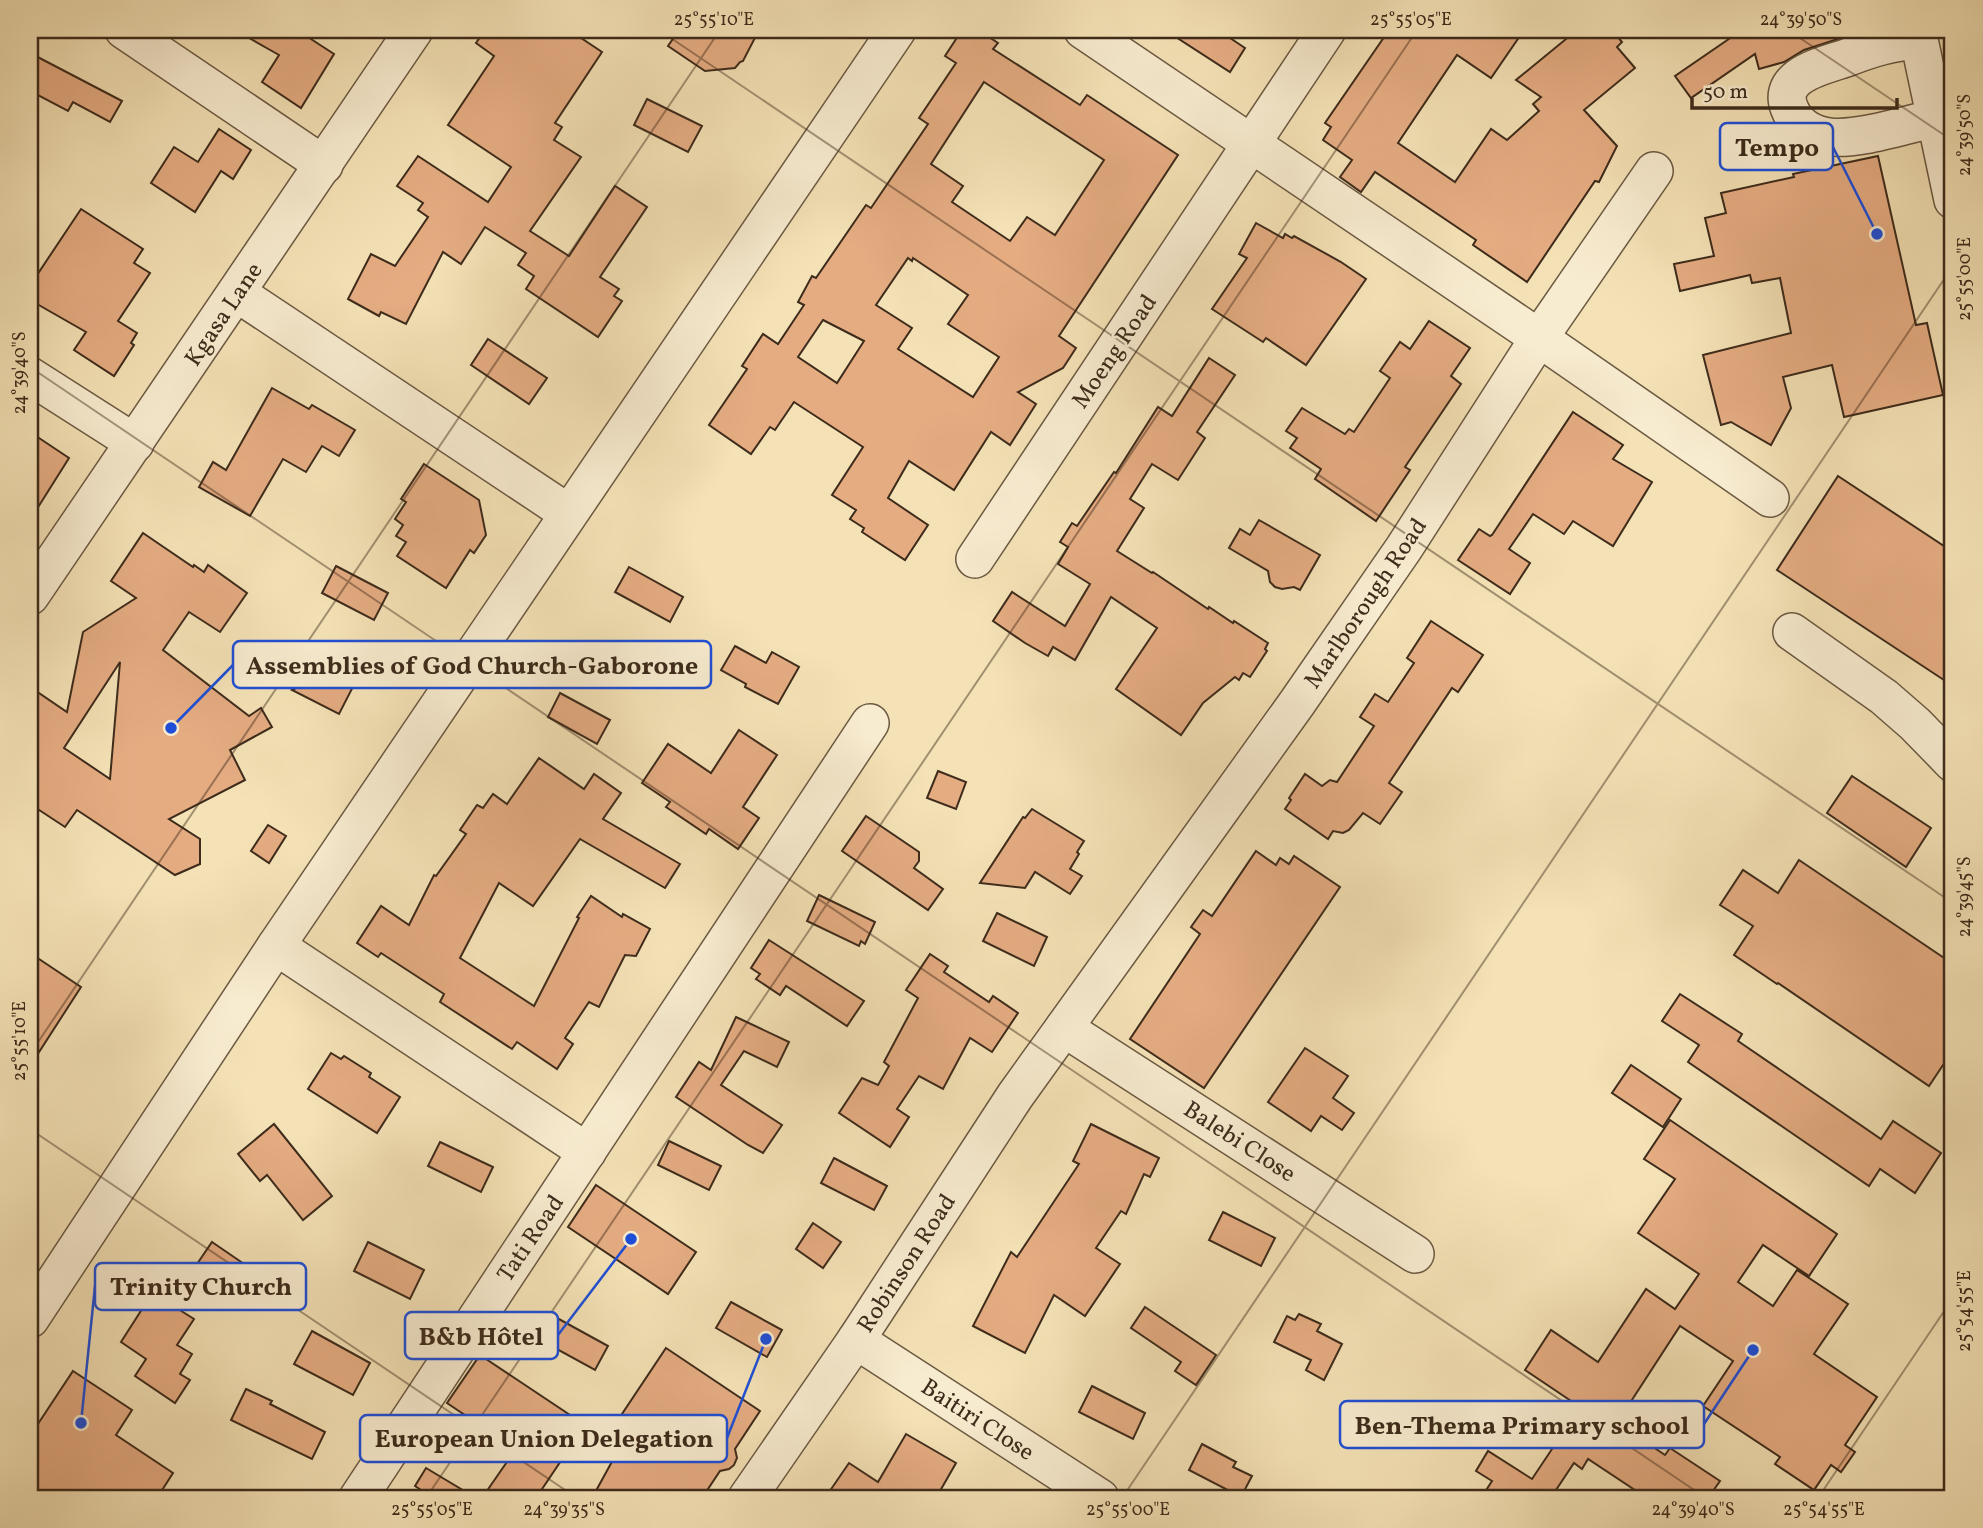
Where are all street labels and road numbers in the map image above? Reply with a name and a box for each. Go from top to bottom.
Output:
street label: Kgasa Lane [177,256,272,374]
street label: Moeng Road [1065,288,1167,416]
street label: Marlborough Road [1297,512,1436,696]
street label: Balebi Close [1176,1094,1302,1192]
street label: Robinson Road [850,1188,965,1340]
street label: Tati Road [490,1189,573,1290]
street label: Baitiri Close [914,1371,1040,1470]

